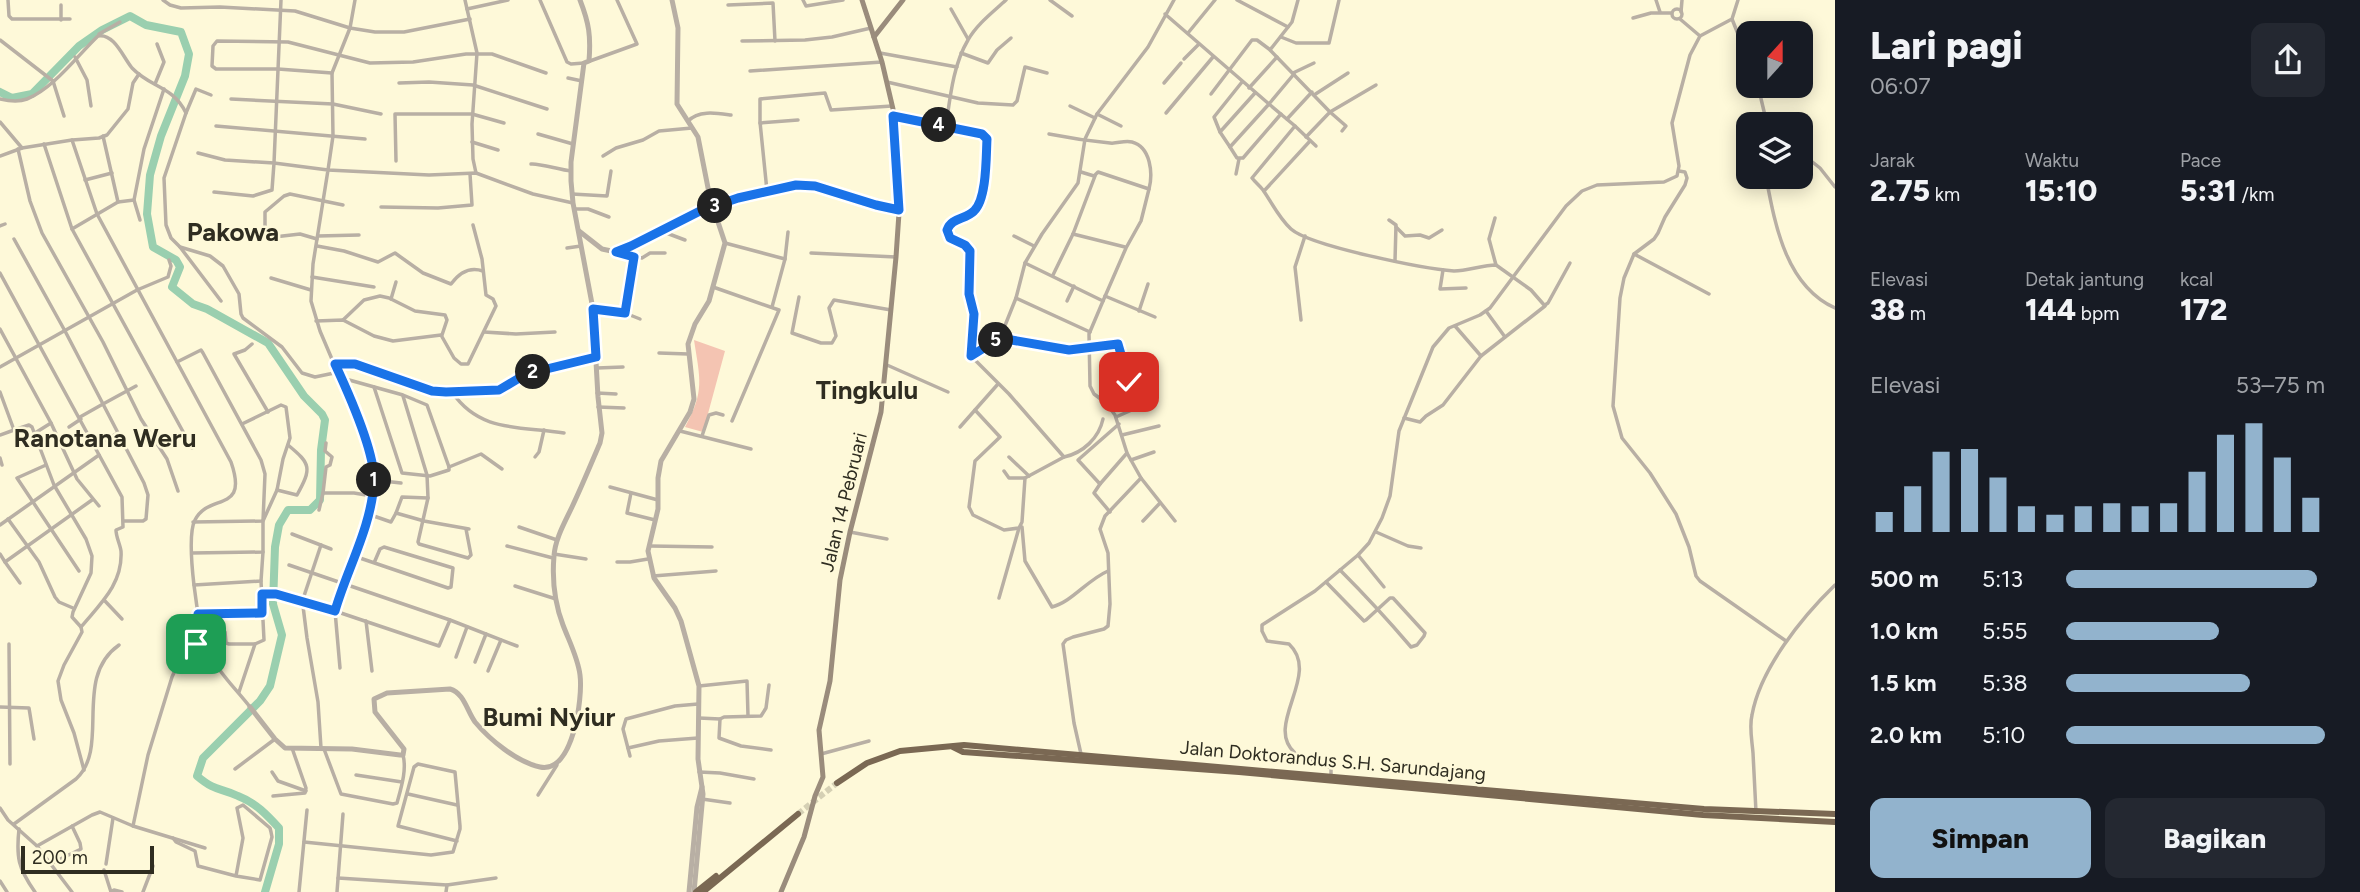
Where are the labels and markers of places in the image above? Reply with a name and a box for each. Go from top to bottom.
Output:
pin: 4 [922,108,956,142]
pin: 3 [698,188,732,224]
pin: 5 [978,322,1014,358]
pin [1099,352,1159,412]
pin: 2 [516,354,550,390]
pin: 1 [356,462,392,498]
pin [166,614,226,674]

